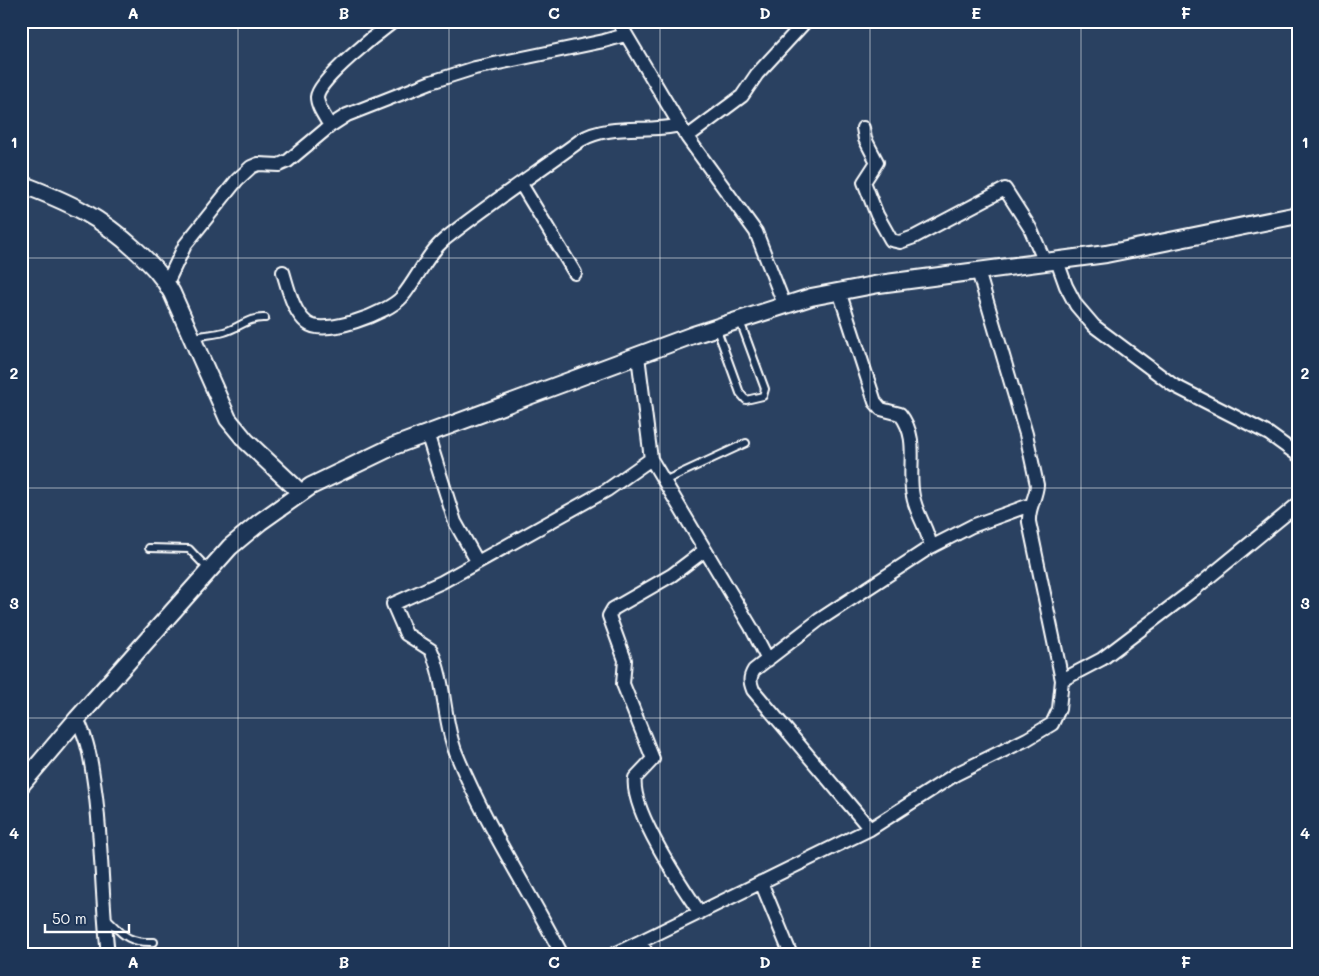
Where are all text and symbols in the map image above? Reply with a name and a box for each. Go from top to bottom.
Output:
text: A [127,2,139,23]
text: B [339,2,349,23]
text: C [548,2,560,23]
text: D [759,2,771,23]
text: E [971,2,981,23]
text: F [1181,2,1191,23]
text: 1 [10,131,18,152]
text: 1 [1301,131,1309,152]
text: 2 [10,362,19,383]
text: 2 [1301,362,1310,383]
text: 3 [9,592,19,613]
text: 3 [1300,592,1310,613]
text: 4 [9,822,19,843]
text: 4 [1300,822,1310,843]
scale bar [45,901,129,933]
text: 50 m [52,908,87,928]
text: A [127,951,139,972]
text: B [339,951,349,972]
text: C [548,951,560,972]
text: D [759,951,771,972]
text: E [971,951,981,972]
text: F [1181,951,1191,972]

